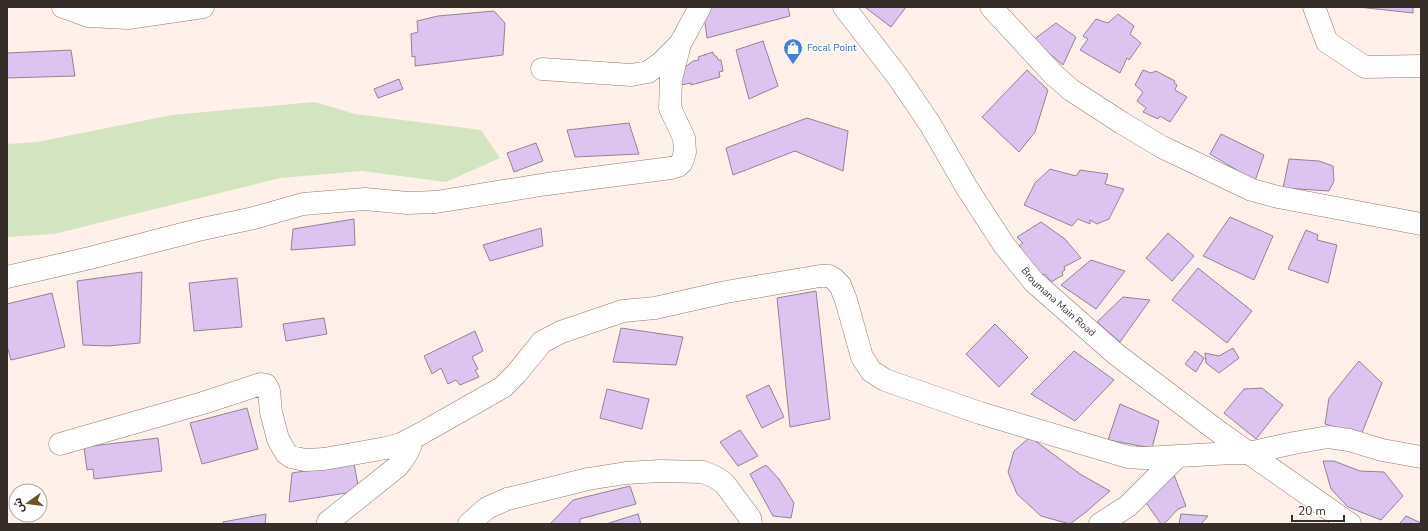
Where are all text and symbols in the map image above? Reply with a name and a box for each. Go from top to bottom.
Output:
shop icon: Focal Point [782,37,804,65]
place label: Focal Point [807,41,857,55]
street label: Broumana Main Road [1018,264,1098,340]
north arrow [8,483,48,523]
text: ش [10,496,28,514]
scale bar [1292,497,1344,523]
text: 20 m [1298,503,1326,519]

